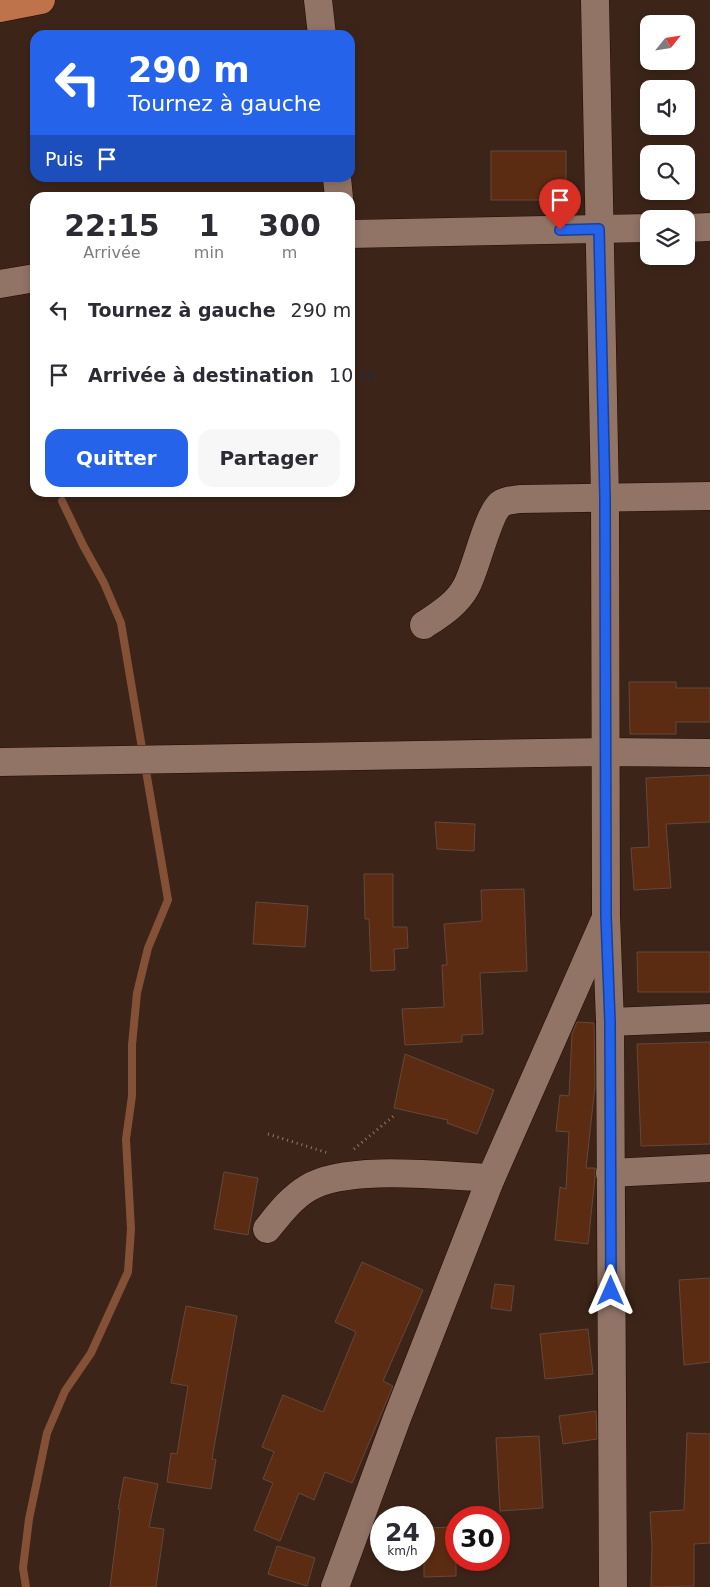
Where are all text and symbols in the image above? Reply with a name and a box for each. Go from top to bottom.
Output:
north arrow [640,15,695,70]
map controls [640,15,695,265]
icon: left [45,50,110,115]
text: 290 m [128,50,250,90]
button: sound [640,80,695,135]
text: Tournez à gauche [128,91,321,116]
icon: arrive [93,145,121,173]
button: search [640,145,695,200]
text: Puis [45,148,83,170]
pin [539,179,581,230]
icon: arrive [546,186,574,214]
text: 22:15 [64,208,160,243]
text: 1 [198,208,219,243]
text: 300 [258,208,321,243]
button: layers [640,210,695,265]
text: Arrivée [83,243,141,262]
text: min [194,243,224,262]
text: m [282,243,297,262]
icon: left [45,296,73,324]
text: Tournez à gauche [88,299,276,321]
text: 290 m [291,299,351,321]
icon: arrive [45,361,73,389]
text: Arrivée à destination [88,364,314,386]
text: 10 m [329,364,378,386]
button: Quitter [45,429,188,487]
button: Partager [198,429,340,487]
position arrow [584,1264,636,1316]
speed limit sign: 30 [445,1506,510,1571]
text: 24 [385,1518,420,1547]
text: km/h [387,1544,418,1558]

